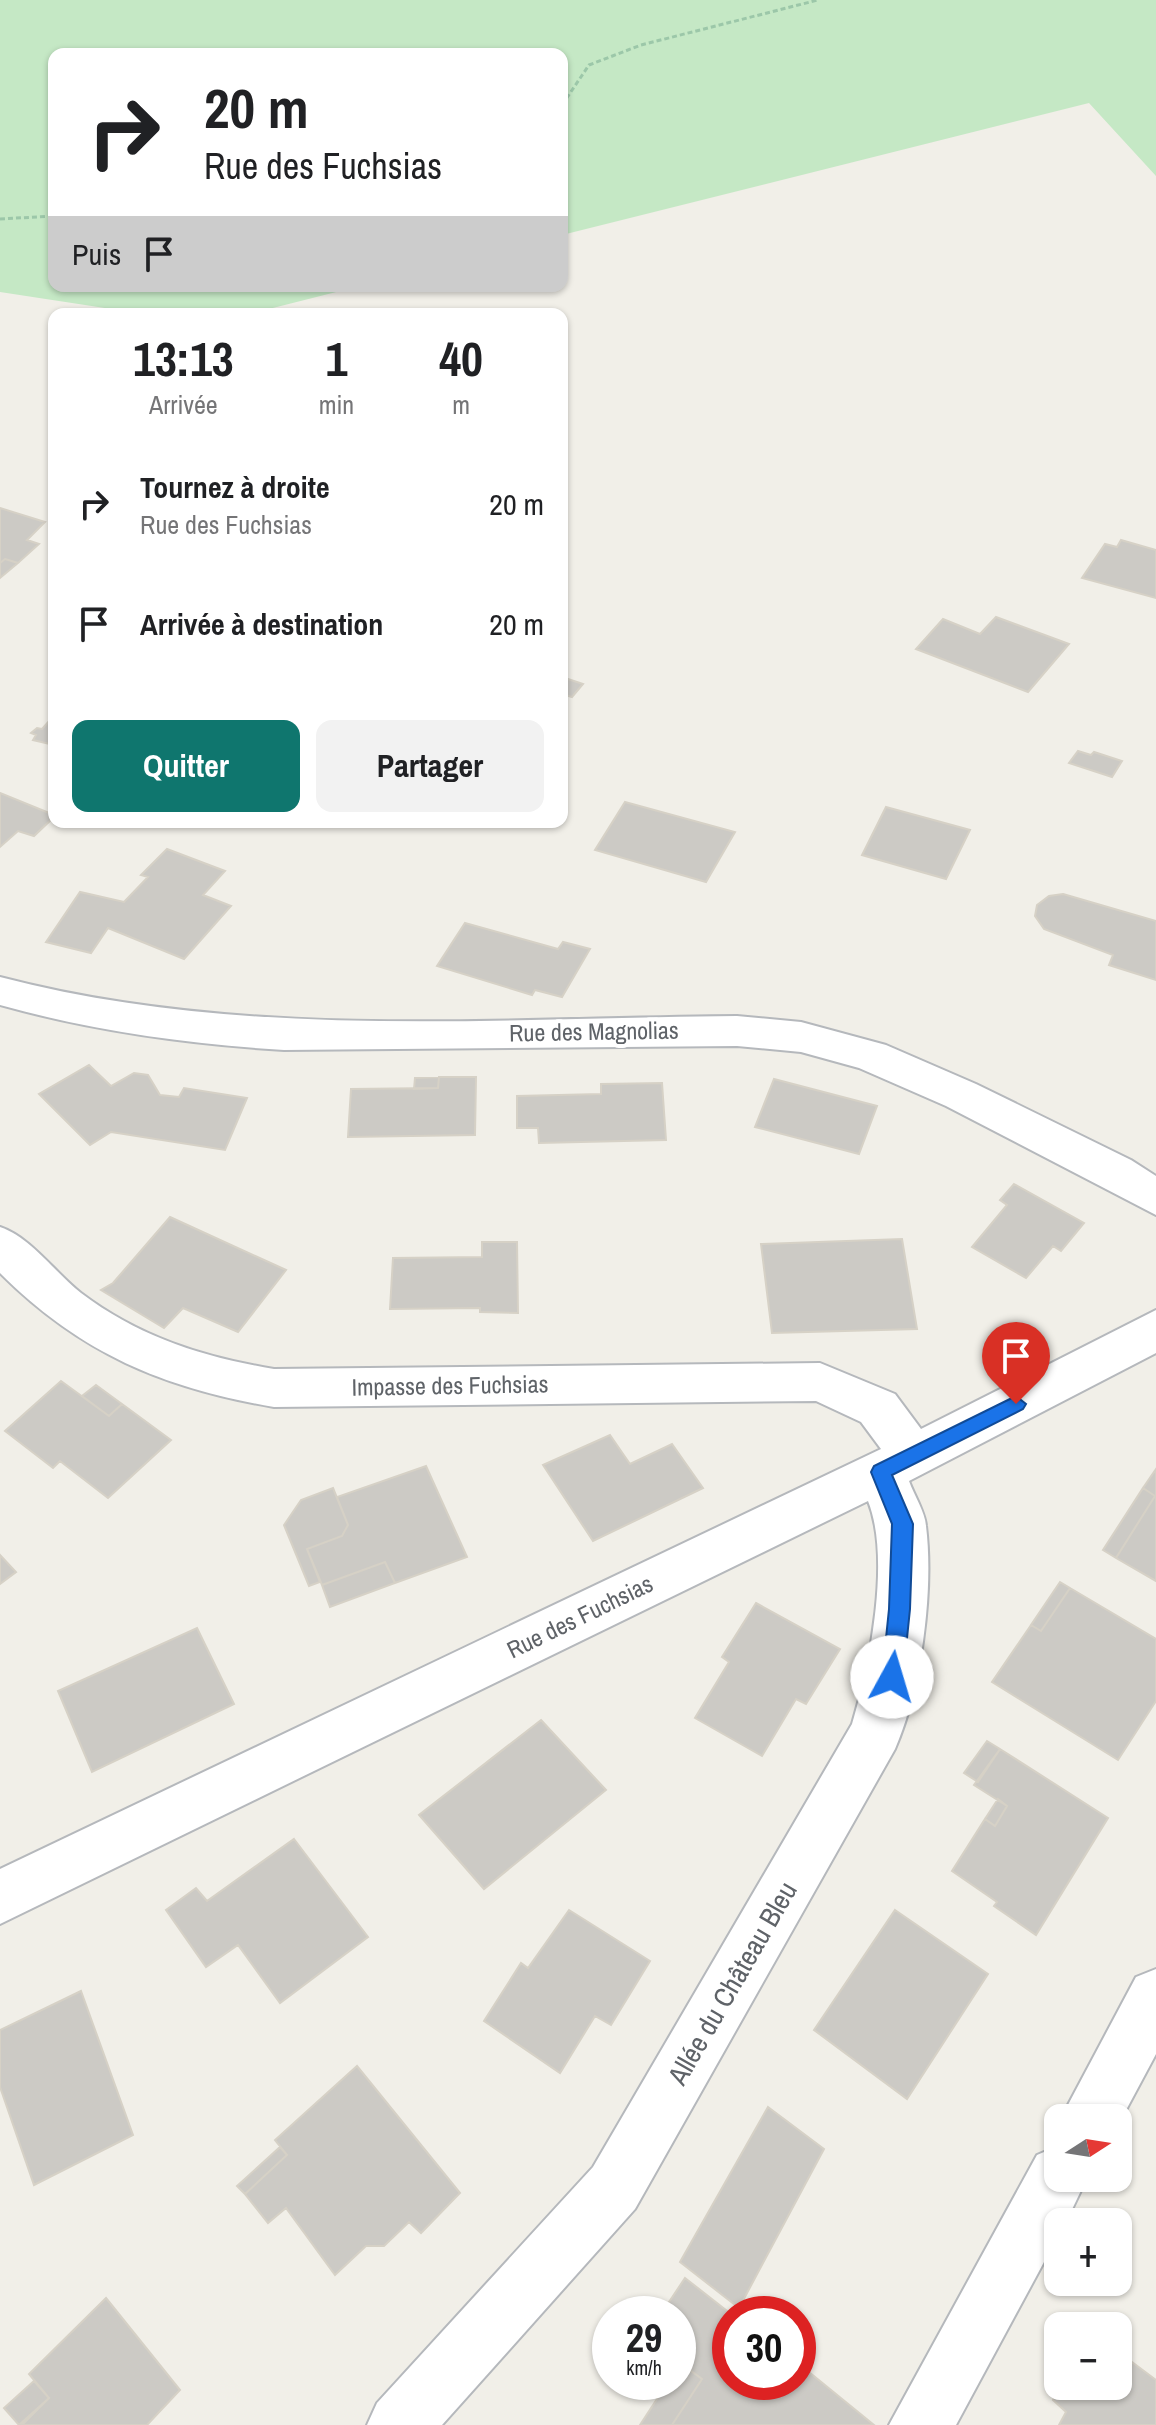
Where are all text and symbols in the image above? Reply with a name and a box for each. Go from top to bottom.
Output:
text: 20 m [204,70,309,145]
icon: right [72,80,176,184]
text: Rue des Fuchsias [204,142,442,190]
icon: arrive [137,232,181,276]
text: Puis [72,234,121,274]
text: 13:13 [133,326,234,391]
text: 1 [325,326,347,391]
text: 40 [439,326,483,391]
text: Arrivée [149,387,218,422]
text: min [319,387,354,422]
text: m [452,387,470,422]
text: Tournez à droite [140,467,330,507]
icon: right [72,482,116,526]
text: 20 m [489,484,544,524]
text: Rue des Fuchsias [140,507,312,542]
icon: arrive [72,602,116,646]
text: Arrivée à destination [140,604,383,644]
text: 20 m [489,604,544,644]
button: Quitter [72,720,300,812]
button: Partager [316,720,544,812]
street label: Rue des Magnolias [509,1014,679,1048]
pin [982,1322,1050,1404]
icon: arrive [994,1334,1038,1378]
street label: Impasse des Fuchsias [351,1367,549,1403]
street label: Rue des Fuchsias [501,1567,658,1665]
position arrow [850,1635,934,1719]
street label: Allée du Château Bleu [658,1875,806,2092]
north arrow [1044,2104,1132,2192]
map controls [1044,2104,1132,2400]
button: + [1044,2208,1132,2296]
speed limit sign: 30 [712,2296,816,2400]
text: 29 [626,2311,662,2364]
button: − [1044,2312,1132,2400]
text: km/h [626,2354,662,2381]

